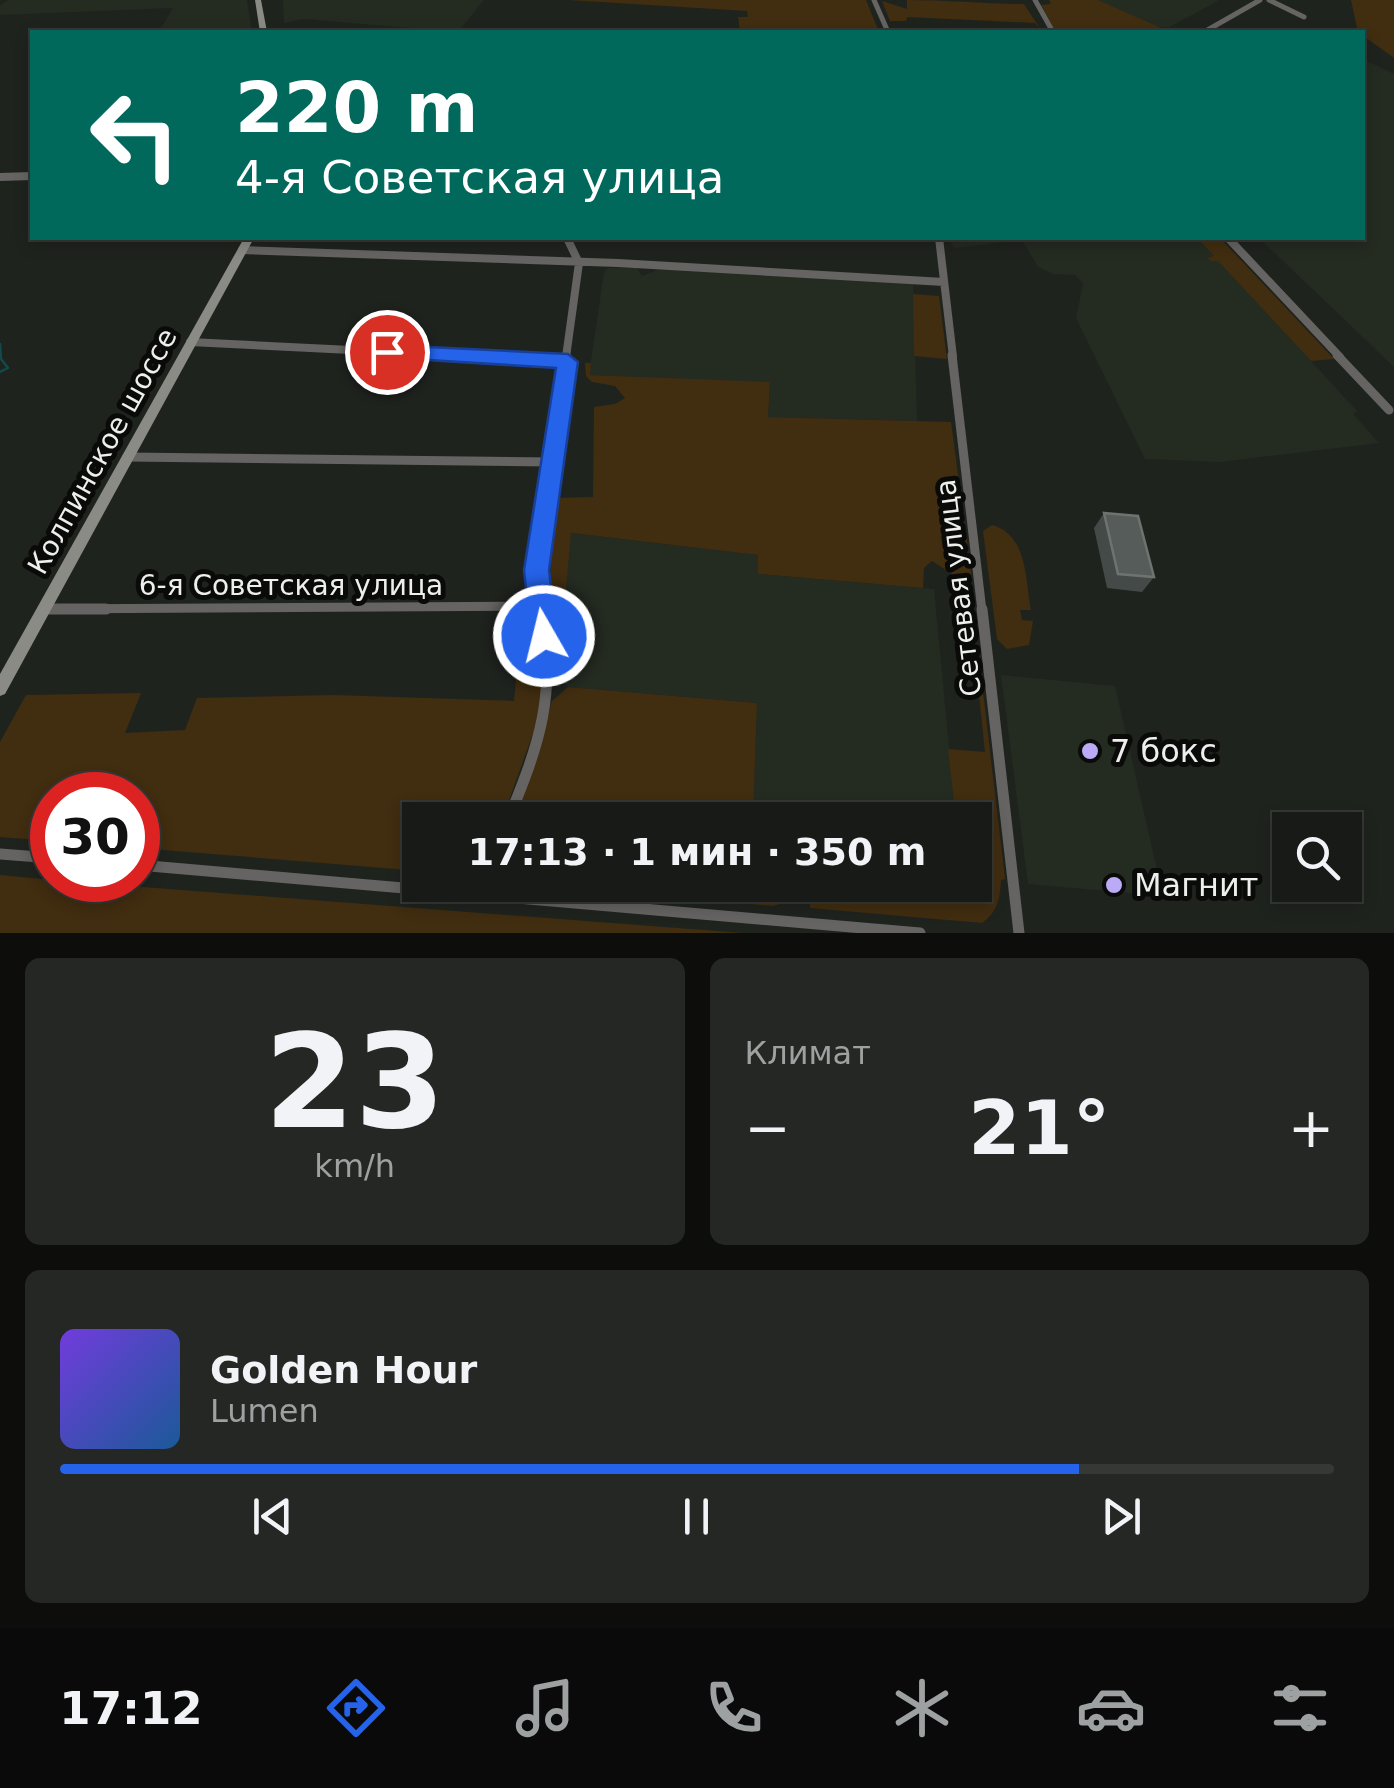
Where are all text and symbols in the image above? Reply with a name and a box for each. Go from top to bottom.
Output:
text: 220 m [235,67,478,149]
icon: left [70,70,200,200]
text: 4-я Советская улица [235,151,724,204]
pin [345,310,430,395]
street label: Колпинское шоссе [21,323,184,580]
icon: arrive [360,325,415,380]
street label: Сетевая улица [929,477,988,698]
street label: 6-я Советская улица [139,569,443,602]
position arrow [492,584,596,688]
place label: 7 бокс [1110,732,1217,770]
marker: 7 бокс [1079,740,1101,762]
speed limit sign: 30 [30,772,160,902]
map controls [1272,812,1362,902]
button: search [1272,812,1362,902]
text: 17:13 · 1 мин · 350 m [468,830,926,874]
place label: Магнит [1134,866,1258,904]
marker: Магнит [1103,874,1125,896]
text: 23 [264,1006,445,1158]
text: Климат [745,1034,871,1072]
text: 21° [968,1084,1110,1172]
text: − [745,1096,791,1160]
text: + [1288,1096,1334,1160]
text: km/h [314,1147,395,1185]
text: Golden Hour [210,1348,477,1392]
text: Lumen [210,1392,319,1430]
icon: previous [245,1489,300,1544]
icon: pause [669,1489,724,1544]
icon: next [1094,1489,1149,1544]
icon: directions [321,1673,391,1743]
icon: music [510,1673,580,1743]
icon: phone [699,1673,769,1743]
icon: climate [887,1673,957,1743]
icon: car [1076,1673,1146,1743]
icon: filters [1265,1673,1335,1743]
text: 17:12 [59,1682,203,1735]

